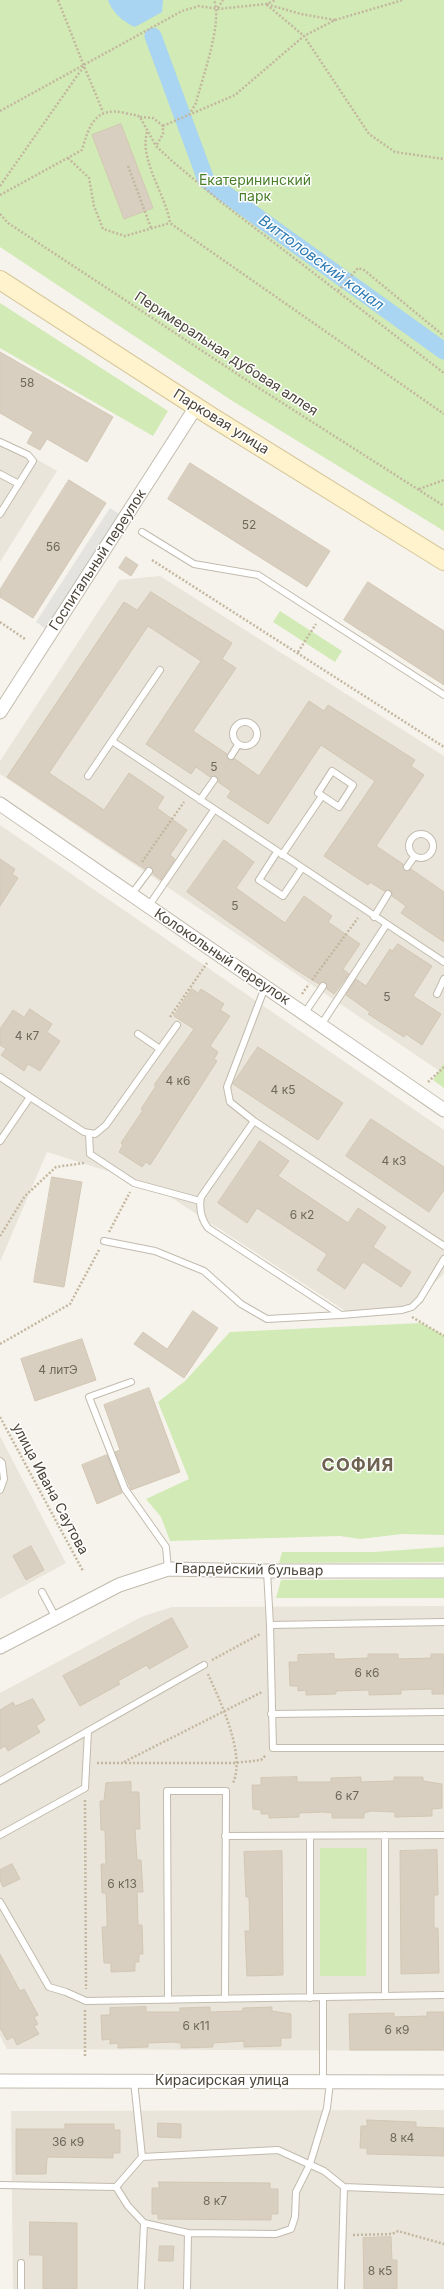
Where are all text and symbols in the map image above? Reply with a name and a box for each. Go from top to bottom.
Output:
park label: Екатерининский парк [199,173,311,206]
water label: Виттоловский канал [255,211,387,315]
street label: Перимеральная дубовая аллея [131,288,321,420]
house number: 58 [20,376,34,390]
street label: Парковая улица [170,386,272,458]
street label: Госпитальный переулок [46,486,150,634]
house number: 52 [242,518,256,532]
house number: 56 [46,540,60,554]
house number: 5 [210,760,218,774]
house number: 5 [231,899,239,913]
street label: Колокольный переулок [151,905,293,1009]
house number: 5 [383,990,391,1004]
house number: 4 к7 [15,1029,39,1043]
house number: 4 к6 [165,1074,191,1088]
house number: 4 к5 [271,1083,295,1097]
house number: 4 к3 [381,1154,407,1168]
house number: 6 к2 [290,1208,314,1222]
house number: 4 литЭ [38,1363,78,1377]
street label: улица Ивана Саутова [8,1420,92,1558]
district label: СОФИЯ [322,1455,394,1477]
street label: Гвардейский бульвар [175,1560,323,1580]
house number: 6 к6 [355,1666,379,1680]
house number: 6 к7 [335,1789,359,1803]
house number: 6 к13 [107,1877,137,1891]
house number: 6 к11 [182,2019,210,2033]
house number: 6 к9 [385,2023,409,2037]
street label: Кирасирская улица [155,2073,289,2089]
house number: 8 к4 [390,2131,414,2145]
house number: 36 к9 [52,2135,84,2149]
house number: 8 к7 [203,2194,227,2208]
house number: 8 к5 [368,2264,392,2278]

